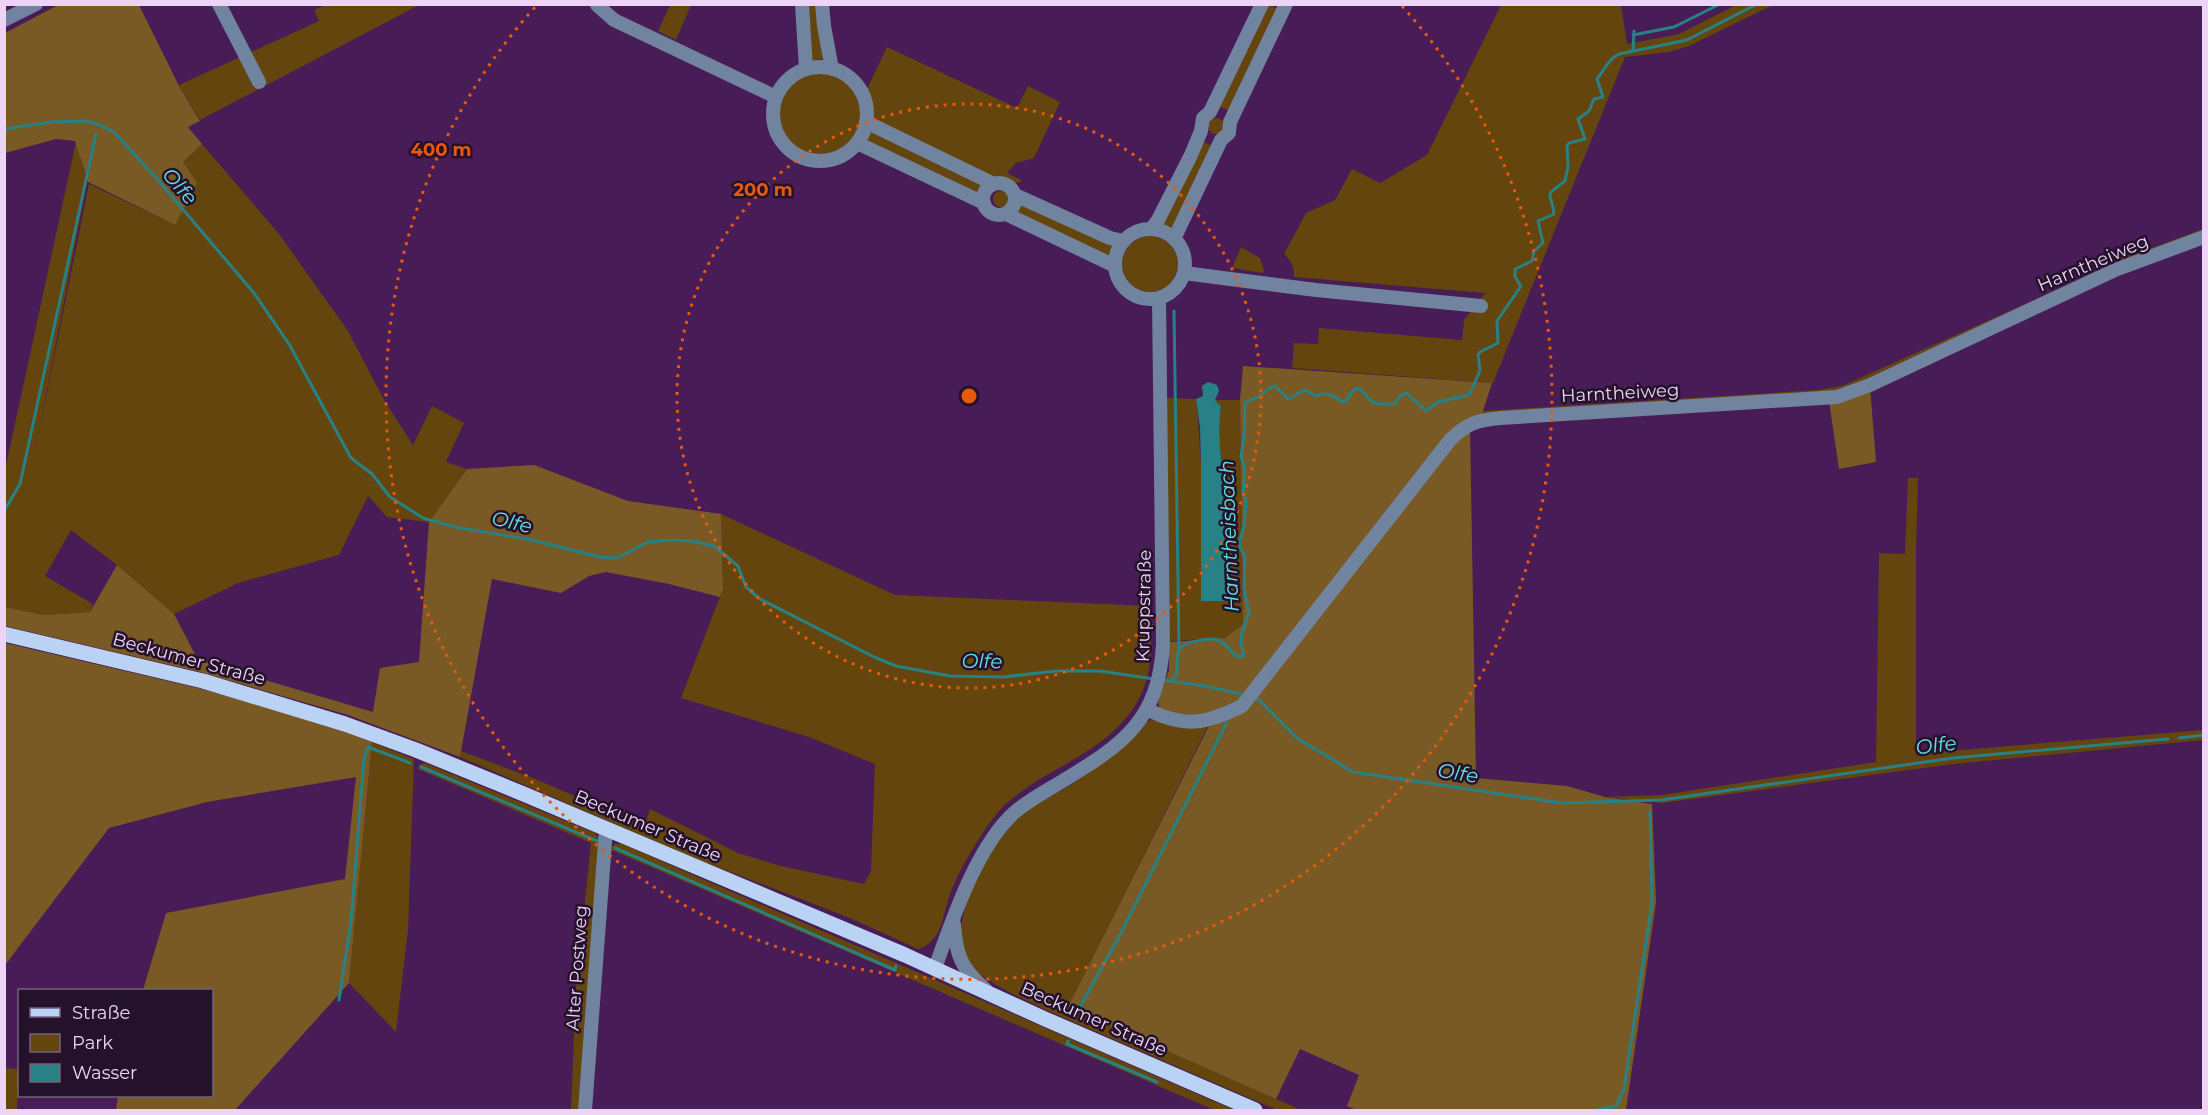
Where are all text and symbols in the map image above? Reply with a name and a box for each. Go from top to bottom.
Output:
text: 400 m [411,139,471,161]
water label: Olfe [158,163,202,209]
text: 200 m [733,179,793,201]
street label: Harntheiweg [2034,230,2152,296]
street label: Harntheiweg [1560,379,1680,407]
centre of rings [959,386,979,406]
water label: Harntheisbach [1214,460,1244,612]
water label: Olfe [489,506,535,538]
street label: Kruppstraße [1132,549,1156,662]
street label: Beckumer Straße [110,628,268,690]
water label: Olfe [961,649,1003,673]
water label: Olfe [1914,731,1958,759]
water label: Olfe [1436,758,1480,788]
street label: Beckumer Straße [571,785,725,867]
street label: Alter Postweg [562,904,592,1032]
street label: Beckumer Straße [1018,977,1170,1061]
legend [18,989,213,1097]
text: Straße [72,1002,131,1024]
text: Park [72,1032,113,1054]
text: Wasser [72,1062,137,1084]

